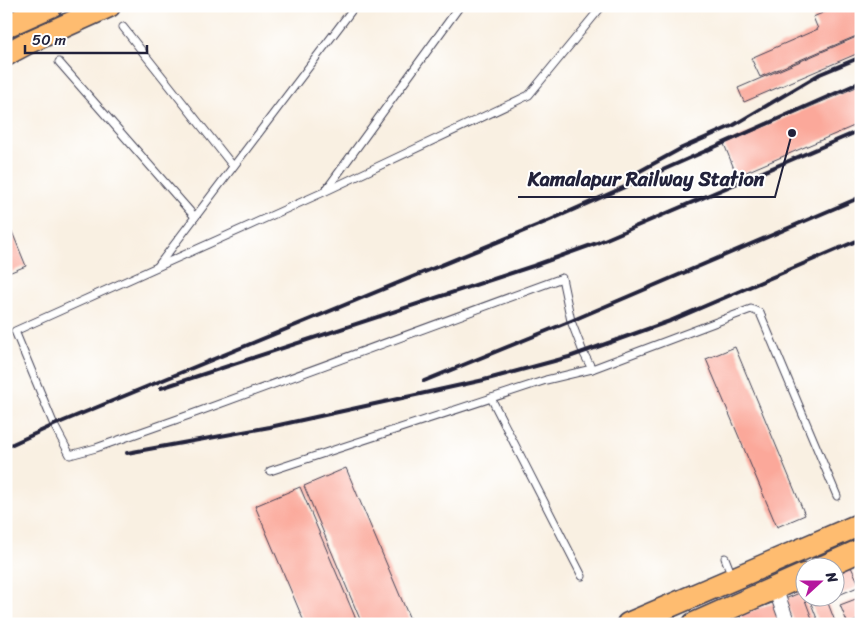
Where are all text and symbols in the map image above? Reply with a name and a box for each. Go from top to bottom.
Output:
scale bar [25,22,148,54]
text: 50 m [32,27,67,53]
callout: Kamalapur Railway Station [518,162,775,197]
text: Kamalapur Railway Station [527,162,765,197]
north arrow [794,558,844,608]
text: N [818,568,845,587]

